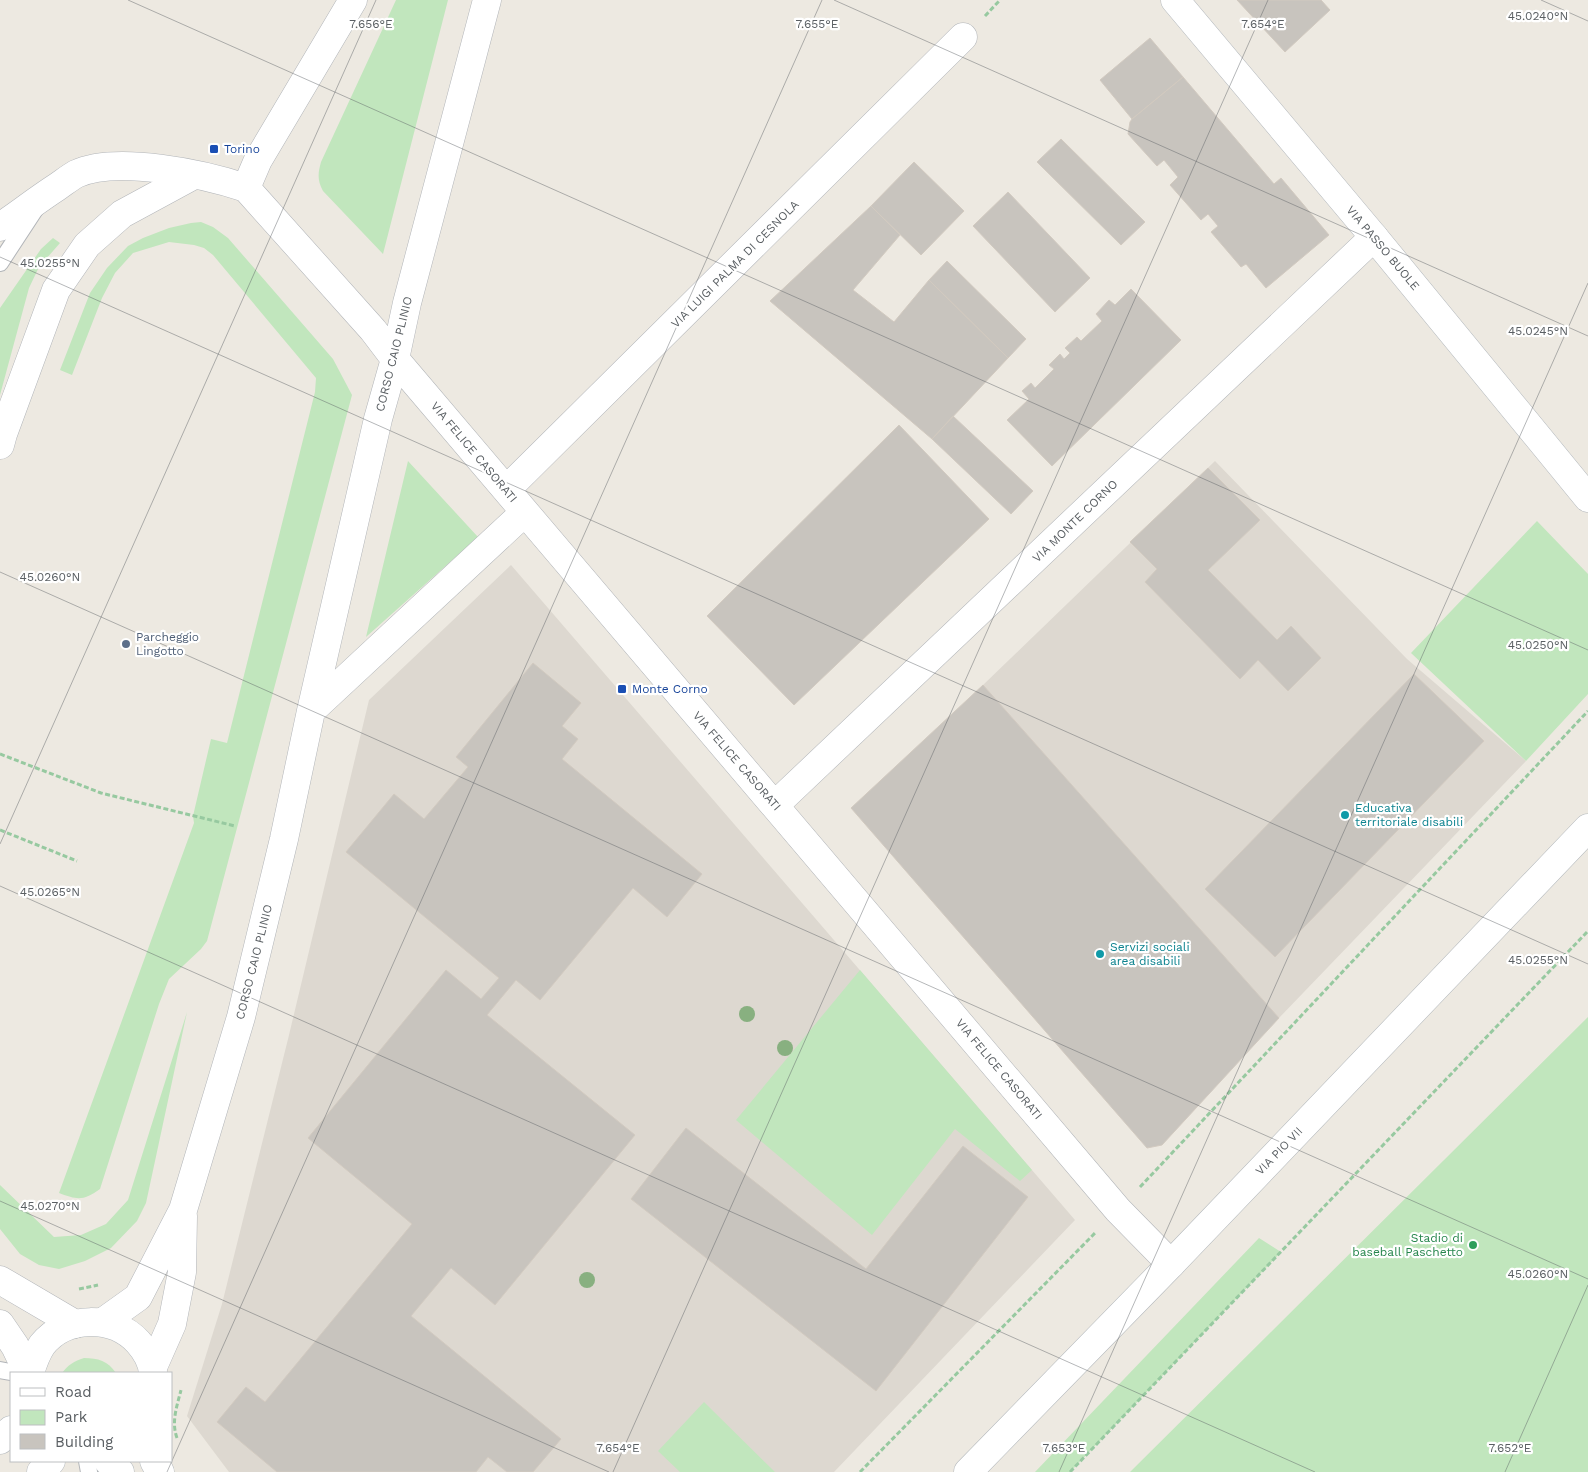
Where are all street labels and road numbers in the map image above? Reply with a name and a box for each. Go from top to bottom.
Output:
street label: VIA LUIGI PALMA DI CESNOLA [668,197,802,331]
street label: VIA PASSO BUOLE [1344,203,1423,293]
street label: CORSO CAIO PLINIO [373,295,415,413]
street label: VIA FELICE CASORATI [428,399,520,505]
street label: VIA MONTE CORNO [1030,477,1120,565]
street label: VIA FELICE CASORATI [690,709,784,813]
street label: CORSO CAIO PLINIO [233,903,275,1021]
street label: VIA FELICE CASORATI [953,1016,1045,1122]
street label: VIA PIO VII [1253,1124,1305,1178]

